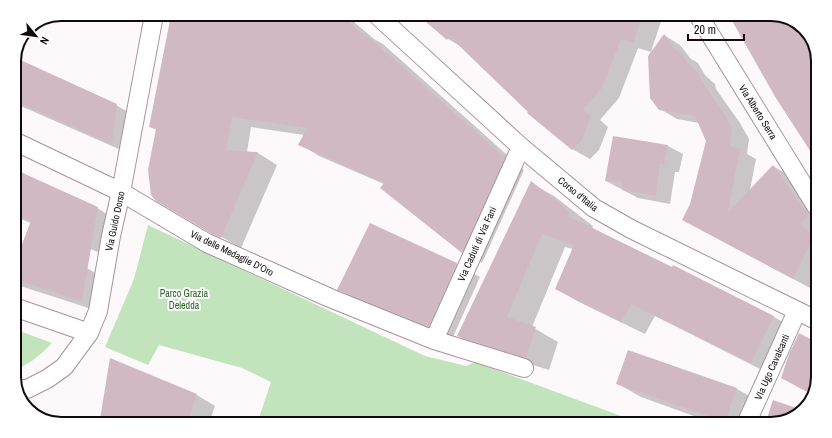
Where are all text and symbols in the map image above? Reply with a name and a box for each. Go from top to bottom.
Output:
north arrow [16,16,56,56]
scale bar [688,16,744,42]
text: 20 m [694,22,716,38]
text: N [37,35,52,47]
street label: Via Alberto Serra [736,82,780,142]
street label: Corso d'Italia [555,174,601,214]
street label: Via Guido Dorso [102,189,128,252]
street label: Via Caduti di Via Fani [455,205,499,283]
street label: Via delle Medaglie D'Oro [188,227,276,279]
park label: Parco Grazia Deledda [160,287,209,312]
street label: VIa Ugo Cavalcanti [752,332,792,402]

